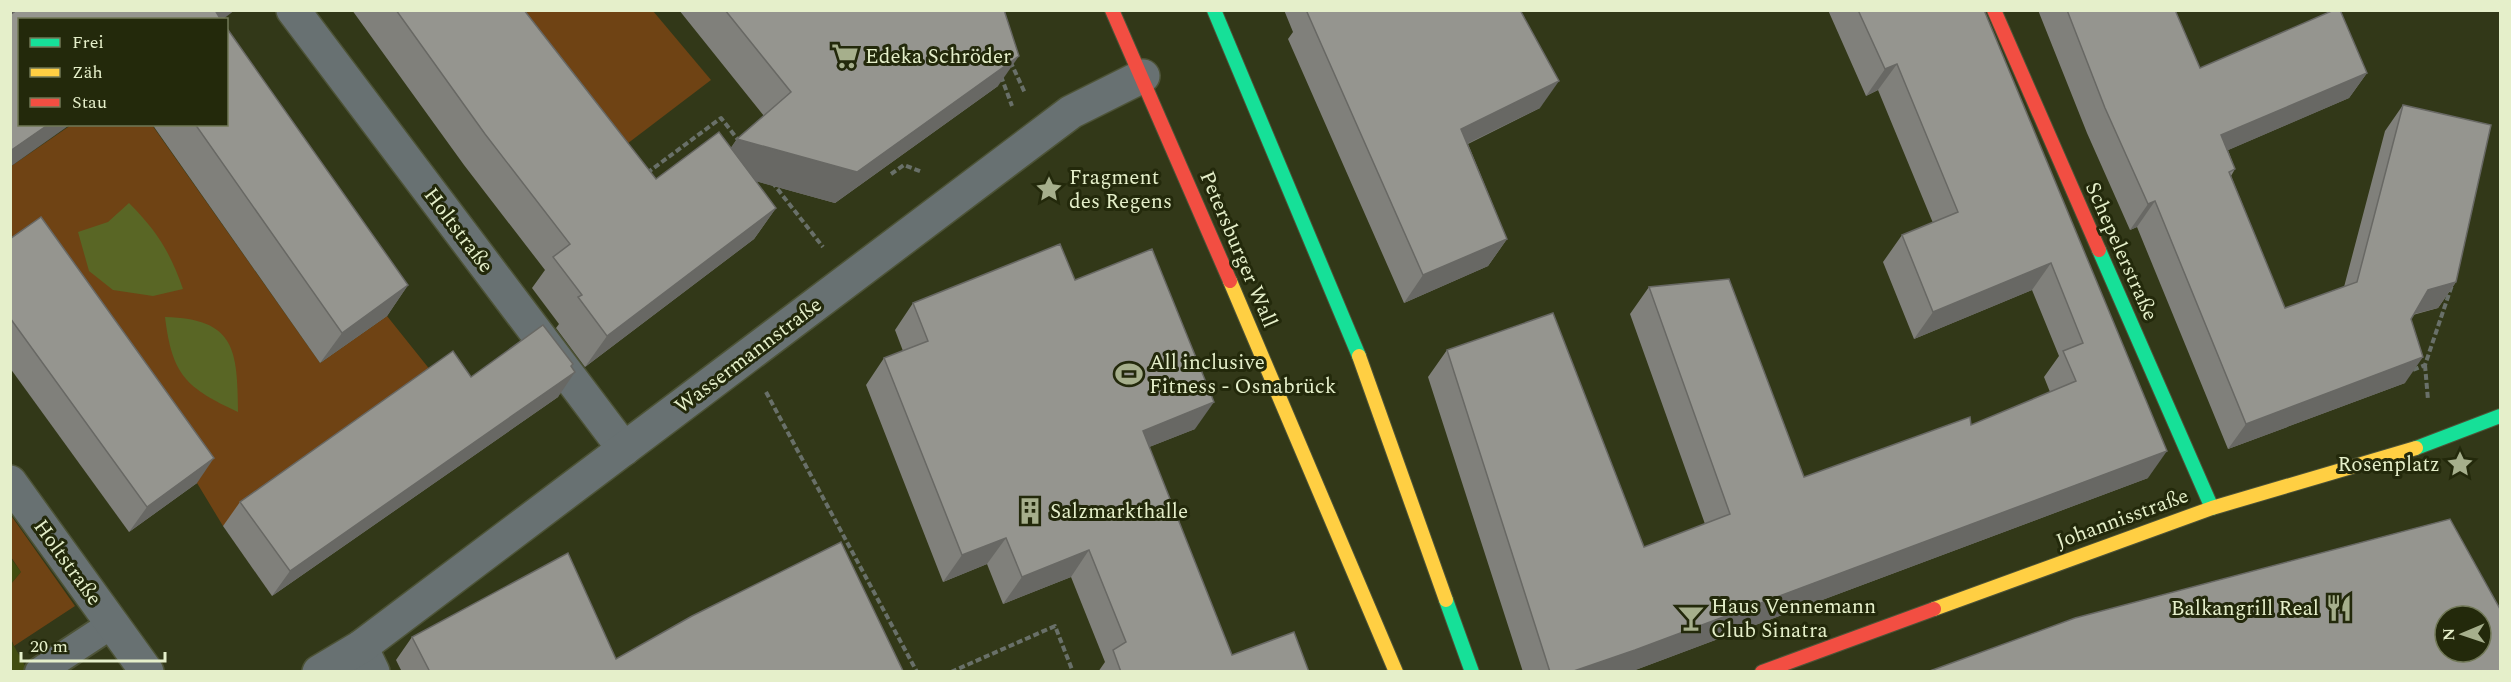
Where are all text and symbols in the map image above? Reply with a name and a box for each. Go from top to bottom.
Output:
legend [18,18,228,126]
text: Frei [72,29,104,56]
supermarket icon: Edeka Schröder [830,41,860,71]
place label: Edeka Schröder [865,41,1011,73]
text: Zäh [72,59,103,86]
text: Stau [72,89,107,116]
place label: Fragment des Regens [1069,162,1172,218]
street label: Petersburger Wall [1191,166,1286,333]
place icon: Fragment des Regens [1034,174,1064,204]
street label: Schepelerstraße [2076,177,2166,326]
street label: Holtstraße [415,181,501,280]
street label: Wassermannstraße [668,290,829,422]
place label: All inclusive Fitness - Osnabrück [1149,347,1337,403]
sports icon: All inclusive Fitness - Osnabrück [1114,359,1144,389]
place label: Rosenplatz [2337,449,2440,481]
place icon: Rosenplatz [2445,449,2475,479]
street label: Johannisstraße [2051,480,2193,558]
building icon: Salzmarkthalle [1015,496,1045,526]
place label: Salzmarkthalle [1050,496,1188,528]
street label: Holtstraße [25,513,110,612]
place label: Haus Vennemann Club Sinatra [1711,591,1876,647]
place label: Balkangrill Real [2171,593,2319,625]
restaurant icon: Balkangrill Real [2324,593,2354,623]
bar icon: Haus Vennemann Club Sinatra [1676,603,1706,633]
north arrow [2433,604,2493,664]
scale bar [21,625,165,663]
text: N [2437,628,2461,641]
text: 20 m [30,633,68,660]

